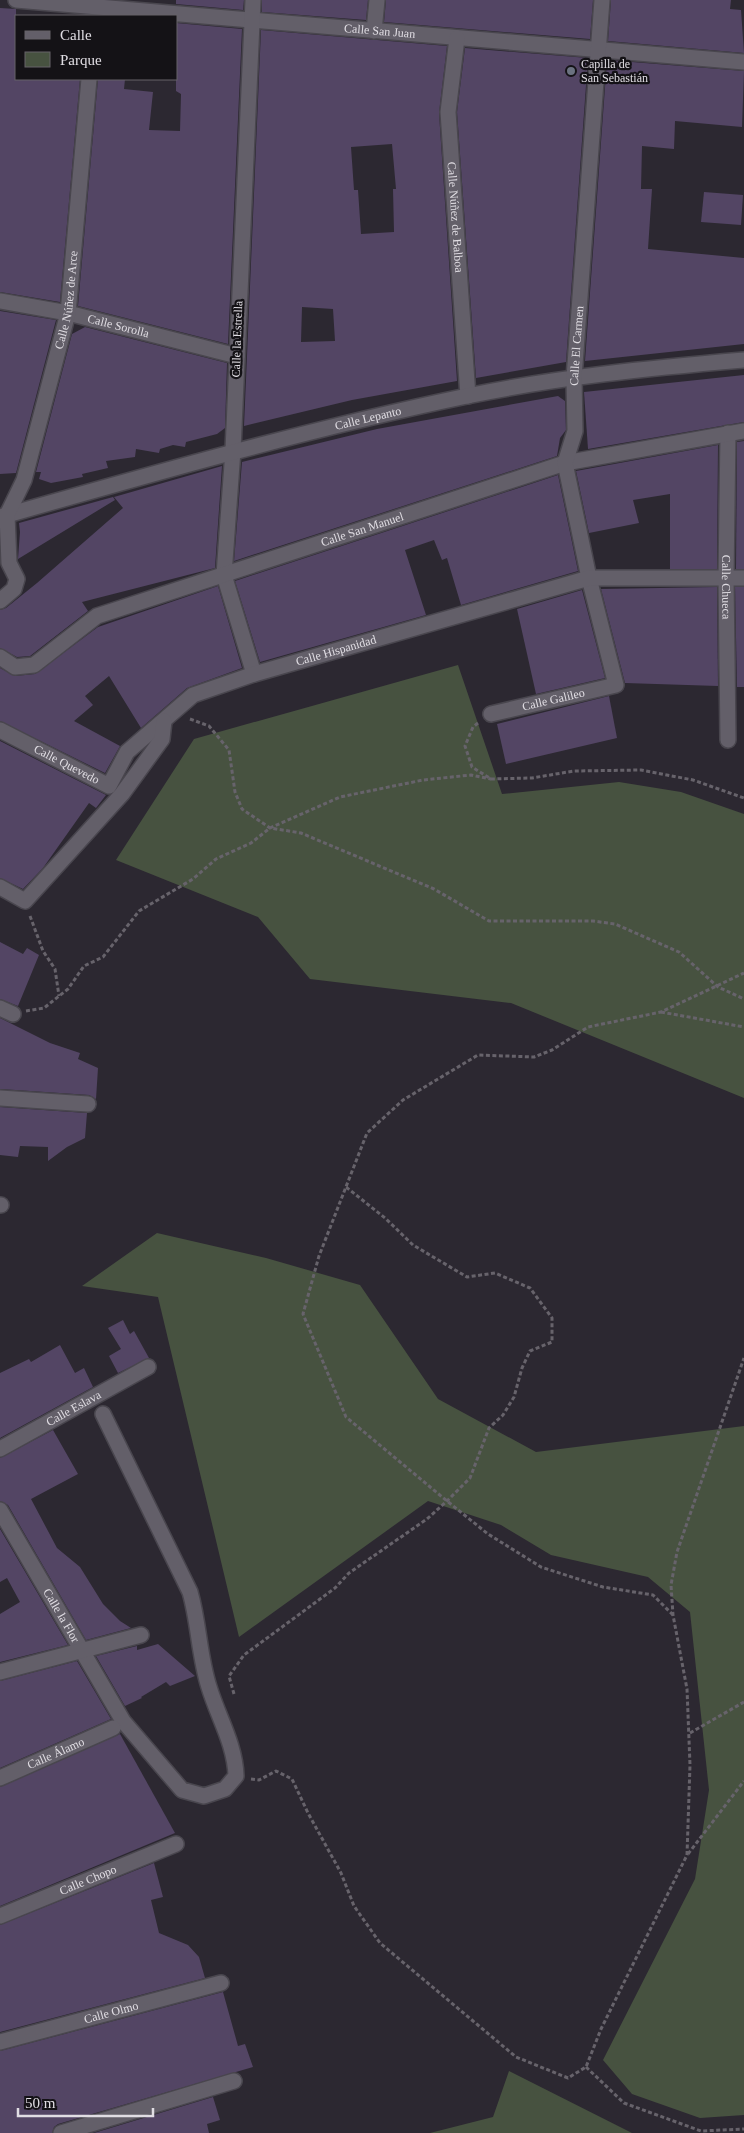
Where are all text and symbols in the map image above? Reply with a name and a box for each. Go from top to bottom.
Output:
legend [15,15,178,80]
street label: Calle San Juan [344,21,416,41]
text: Calle [60,27,92,43]
text: Parque [60,52,102,68]
place label: Capilla de San Sebastián [581,57,648,85]
marker: Capilla de San Sebastián [565,65,577,77]
street label: Calle Núñez de Balboa [445,161,466,274]
street label: Calle Núñez de Arce [52,250,81,351]
street label: Calle la Estrella [229,300,245,378]
street label: Calle El Carmen [567,305,586,386]
street label: Calle Sorolla [86,311,151,341]
street label: Calle Lepanto [333,404,402,433]
street label: Calle San Manuel [319,509,406,549]
street label: Calle Chueca [719,555,734,620]
street label: Calle Hispanidad [294,632,378,669]
street label: Calle Galileo [521,686,586,714]
street label: Calle Quevedo [32,742,102,787]
street label: Calle Eslava [44,1387,104,1429]
street label: Calle la Flor [40,1586,83,1645]
street label: Calle Álamo [25,1735,87,1772]
street label: Calle Chopo [57,1862,119,1898]
street label: Calle Olmo [82,1998,140,2026]
scale bar [18,2086,152,2118]
text: 50 m [25,2095,56,2111]

